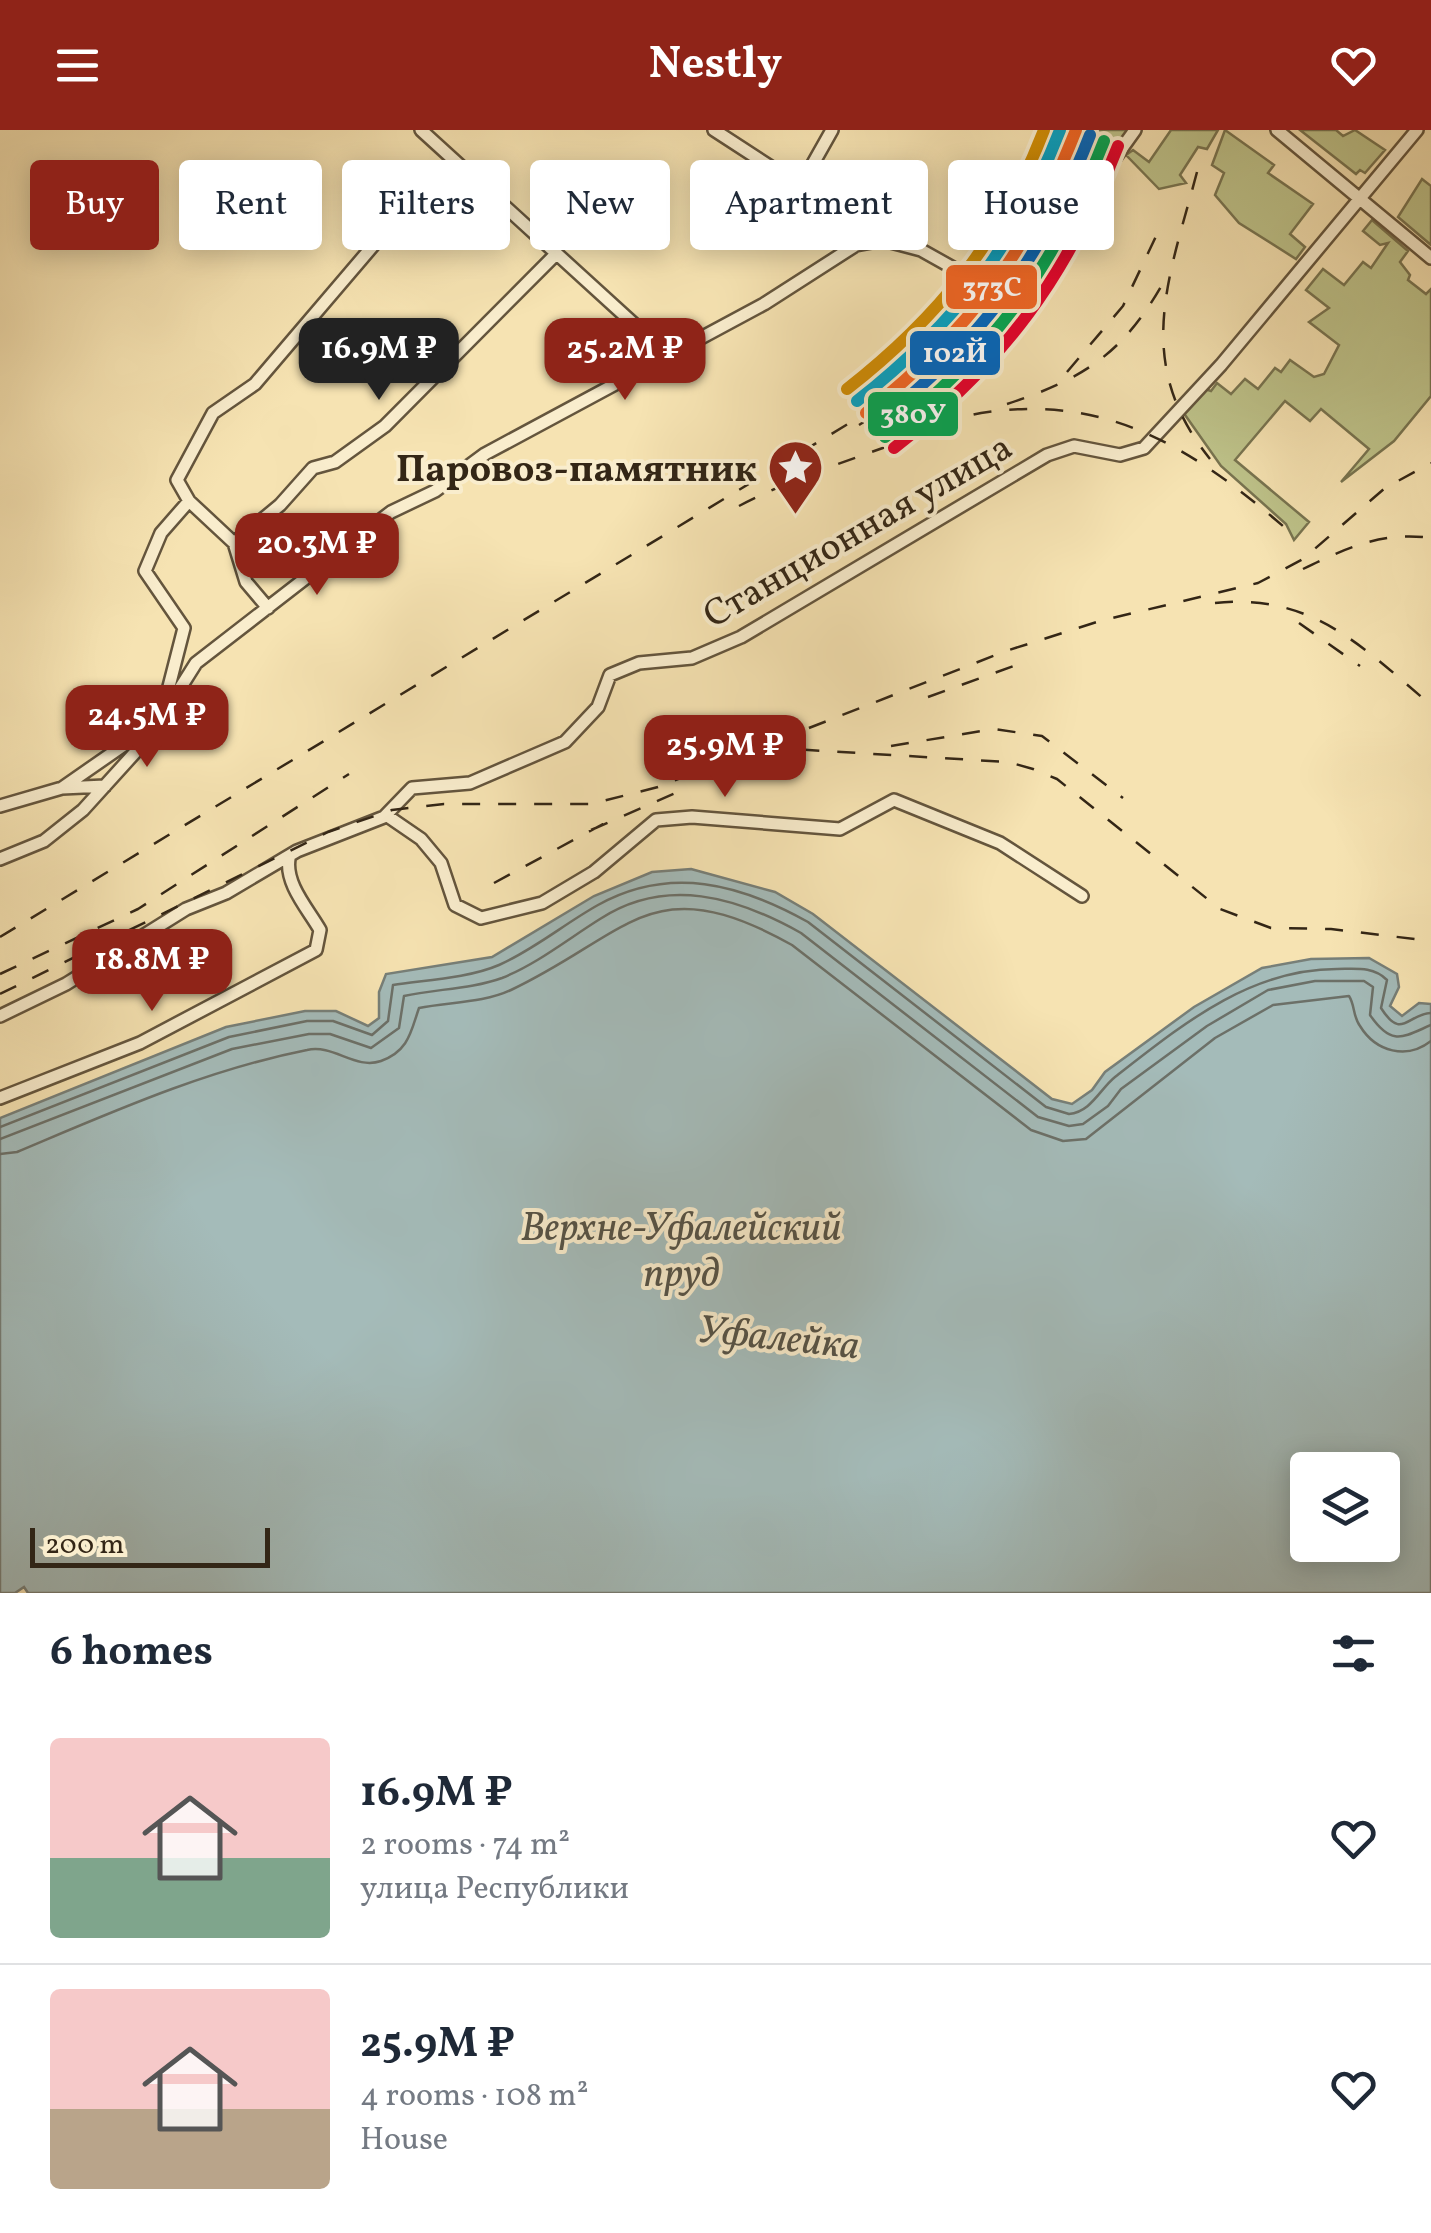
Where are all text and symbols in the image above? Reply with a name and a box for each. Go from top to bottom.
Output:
text: Nestly [649,34,782,97]
icon: menu [50,38,105,93]
icon: heart [1326,38,1381,93]
chip: Buy [30,160,159,250]
chip: Rent [179,160,322,250]
chip: Filters [342,160,510,250]
chip: New [530,160,670,250]
chip: Apartment [690,160,928,250]
chip: House [948,160,1114,250]
line badge: 373C [944,263,1039,311]
text: 373C [962,269,1022,308]
pin: 16.9M ₽ [287,318,471,403]
pin: 25.2M ₽ [533,318,717,403]
text: 16.9M ₽ [321,328,437,372]
text: 25.2M ₽ [566,328,684,372]
line badge: 102Й [908,329,1002,377]
text: 102Й [923,335,987,374]
line badge: 380У [866,390,960,438]
text: 380У [880,396,946,435]
street label: Станционная улица [694,423,1023,643]
place icon: Паровоз-памятник [766,438,826,517]
place label: Паровоз-памятник [396,445,757,498]
pin: 20.3M ₽ [225,513,409,598]
text: 20.3M ₽ [257,523,377,567]
pin: 24.5M ₽ [55,685,239,770]
text: 24.5M ₽ [87,695,207,739]
pin: 25.9M ₽ [633,715,817,800]
text: 25.9M ₽ [666,725,784,769]
pin: 18.8M ₽ [60,929,244,1014]
text: 18.8M ₽ [94,939,210,983]
water label: Верхне-Уфалейский пруд [521,1202,842,1304]
water label: Уфалейка [695,1304,862,1376]
map controls [1290,1452,1400,1562]
button: layers [1290,1452,1400,1562]
scale bar [30,1523,270,1568]
text: 200 m [45,1526,124,1565]
text: 6 homes [50,1624,213,1683]
icon: filters [1326,1626,1381,1681]
text: 16.9M ₽ [360,1765,513,1824]
icon: home [130,1778,250,1898]
icon: heart [1326,1811,1381,1866]
text: 2 rooms · 74 m² [360,1824,570,1868]
text: улица Республики [360,1868,629,1912]
text: 25.9M ₽ [360,2016,515,2075]
icon: home [130,2029,250,2149]
icon: heart [1326,2062,1381,2117]
text: 4 rooms · 108 m² [360,2075,589,2119]
text: House [360,2119,448,2163]

